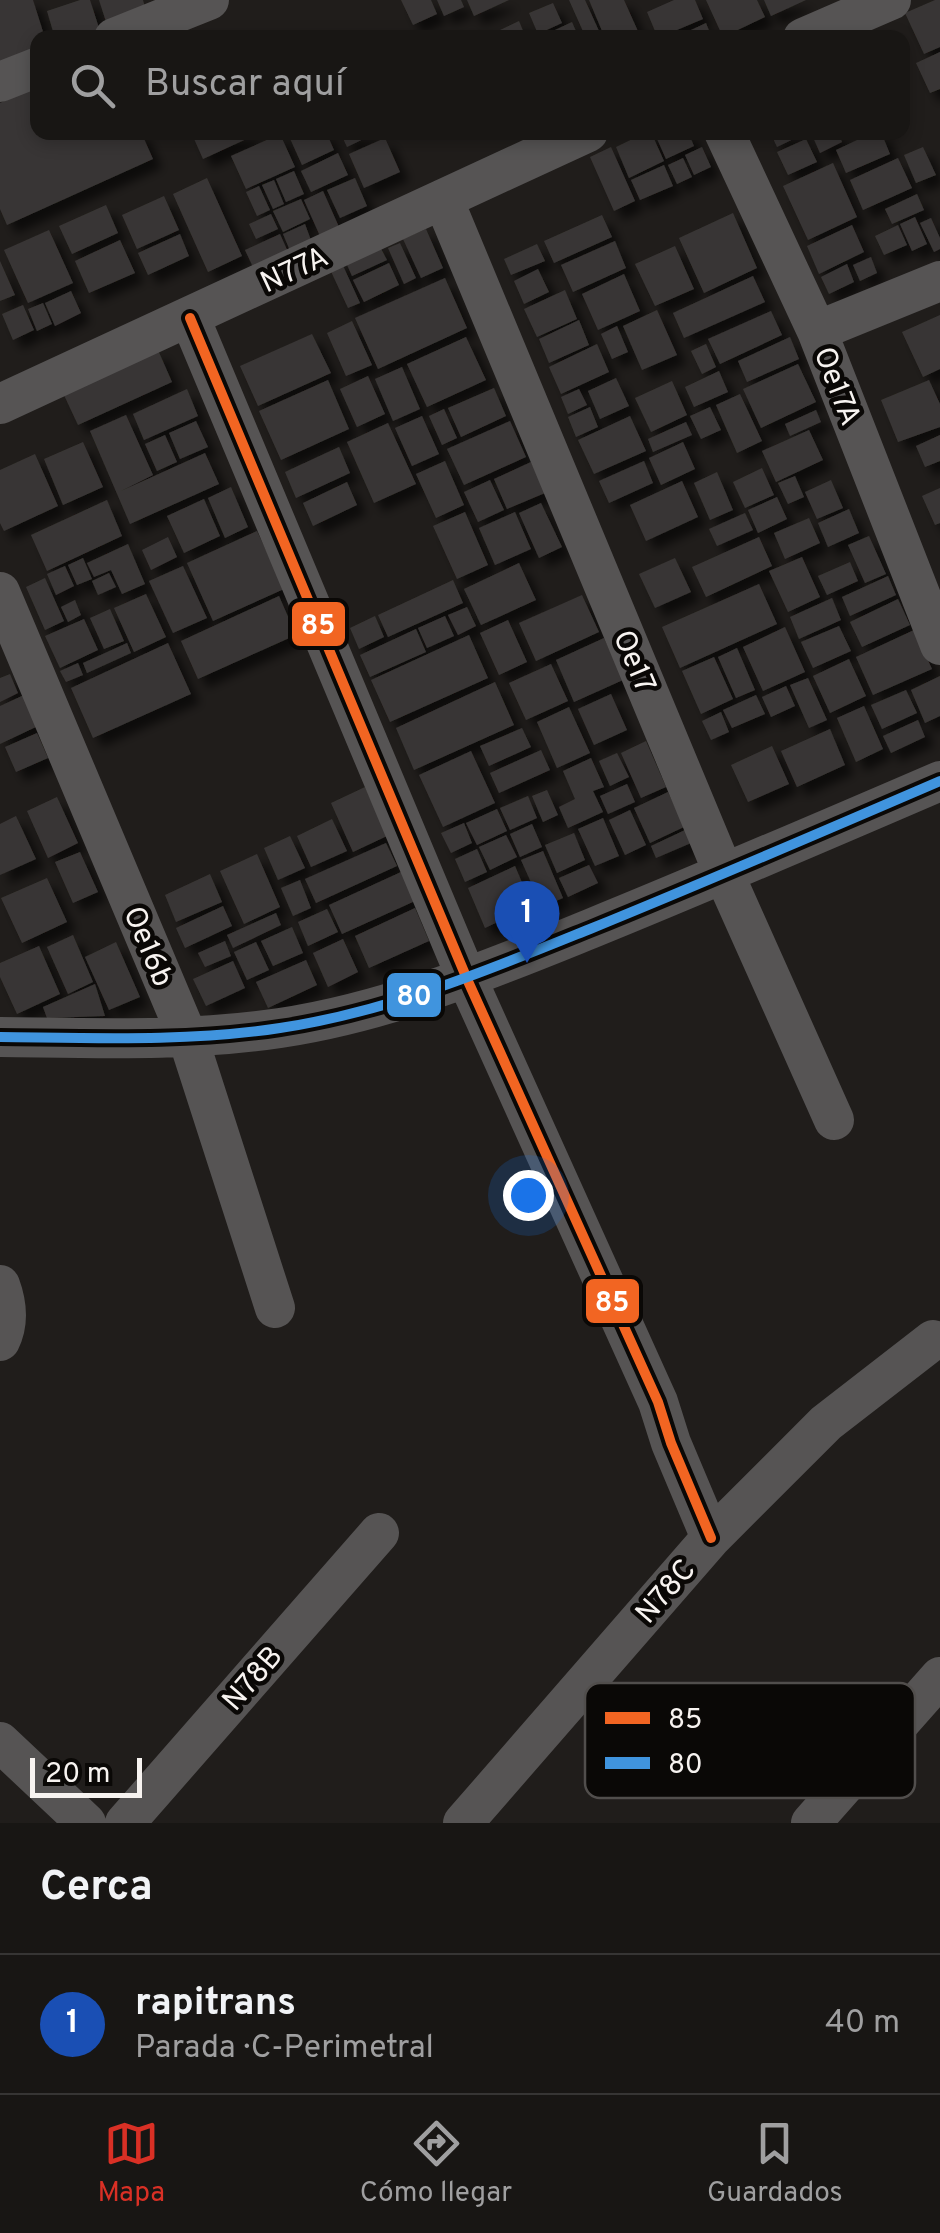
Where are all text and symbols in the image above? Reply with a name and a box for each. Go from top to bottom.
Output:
search box [30,30,910,140]
icon: search [65,58,120,113]
text: Buscar aquí [145,61,345,110]
street label: N77A [255,240,335,303]
street label: Oe17A [804,342,868,432]
line badge: 85 [290,600,347,648]
text: 85 [301,609,335,645]
street label: Oe17 [603,625,662,699]
pin: 1 [494,880,560,963]
street label: Oe16b [113,901,180,993]
line badge: 80 [385,971,443,1019]
text: 80 [396,980,432,1016]
your location [503,1170,554,1221]
line badge: 85 [584,1277,641,1325]
text: 85 [595,1286,629,1322]
street label: N78C [629,1553,705,1632]
street label: N78B [216,1640,292,1720]
legend [585,1683,915,1798]
text: 85 [668,1703,703,1739]
text: 80 [668,1748,703,1784]
scale bar [30,1753,142,1798]
text: 20 m [45,1757,110,1793]
text: Cerca [40,1862,153,1915]
text: rapitrans [135,1980,296,2029]
text: 1 [66,2004,79,2044]
text: 40 m [825,2004,900,2044]
text: Parada · C-Perimetral [135,2029,434,2069]
tab: Mapa [97,2116,165,2212]
tab: Cómo llegar [360,2116,512,2212]
tab: Guardados [707,2116,843,2212]

